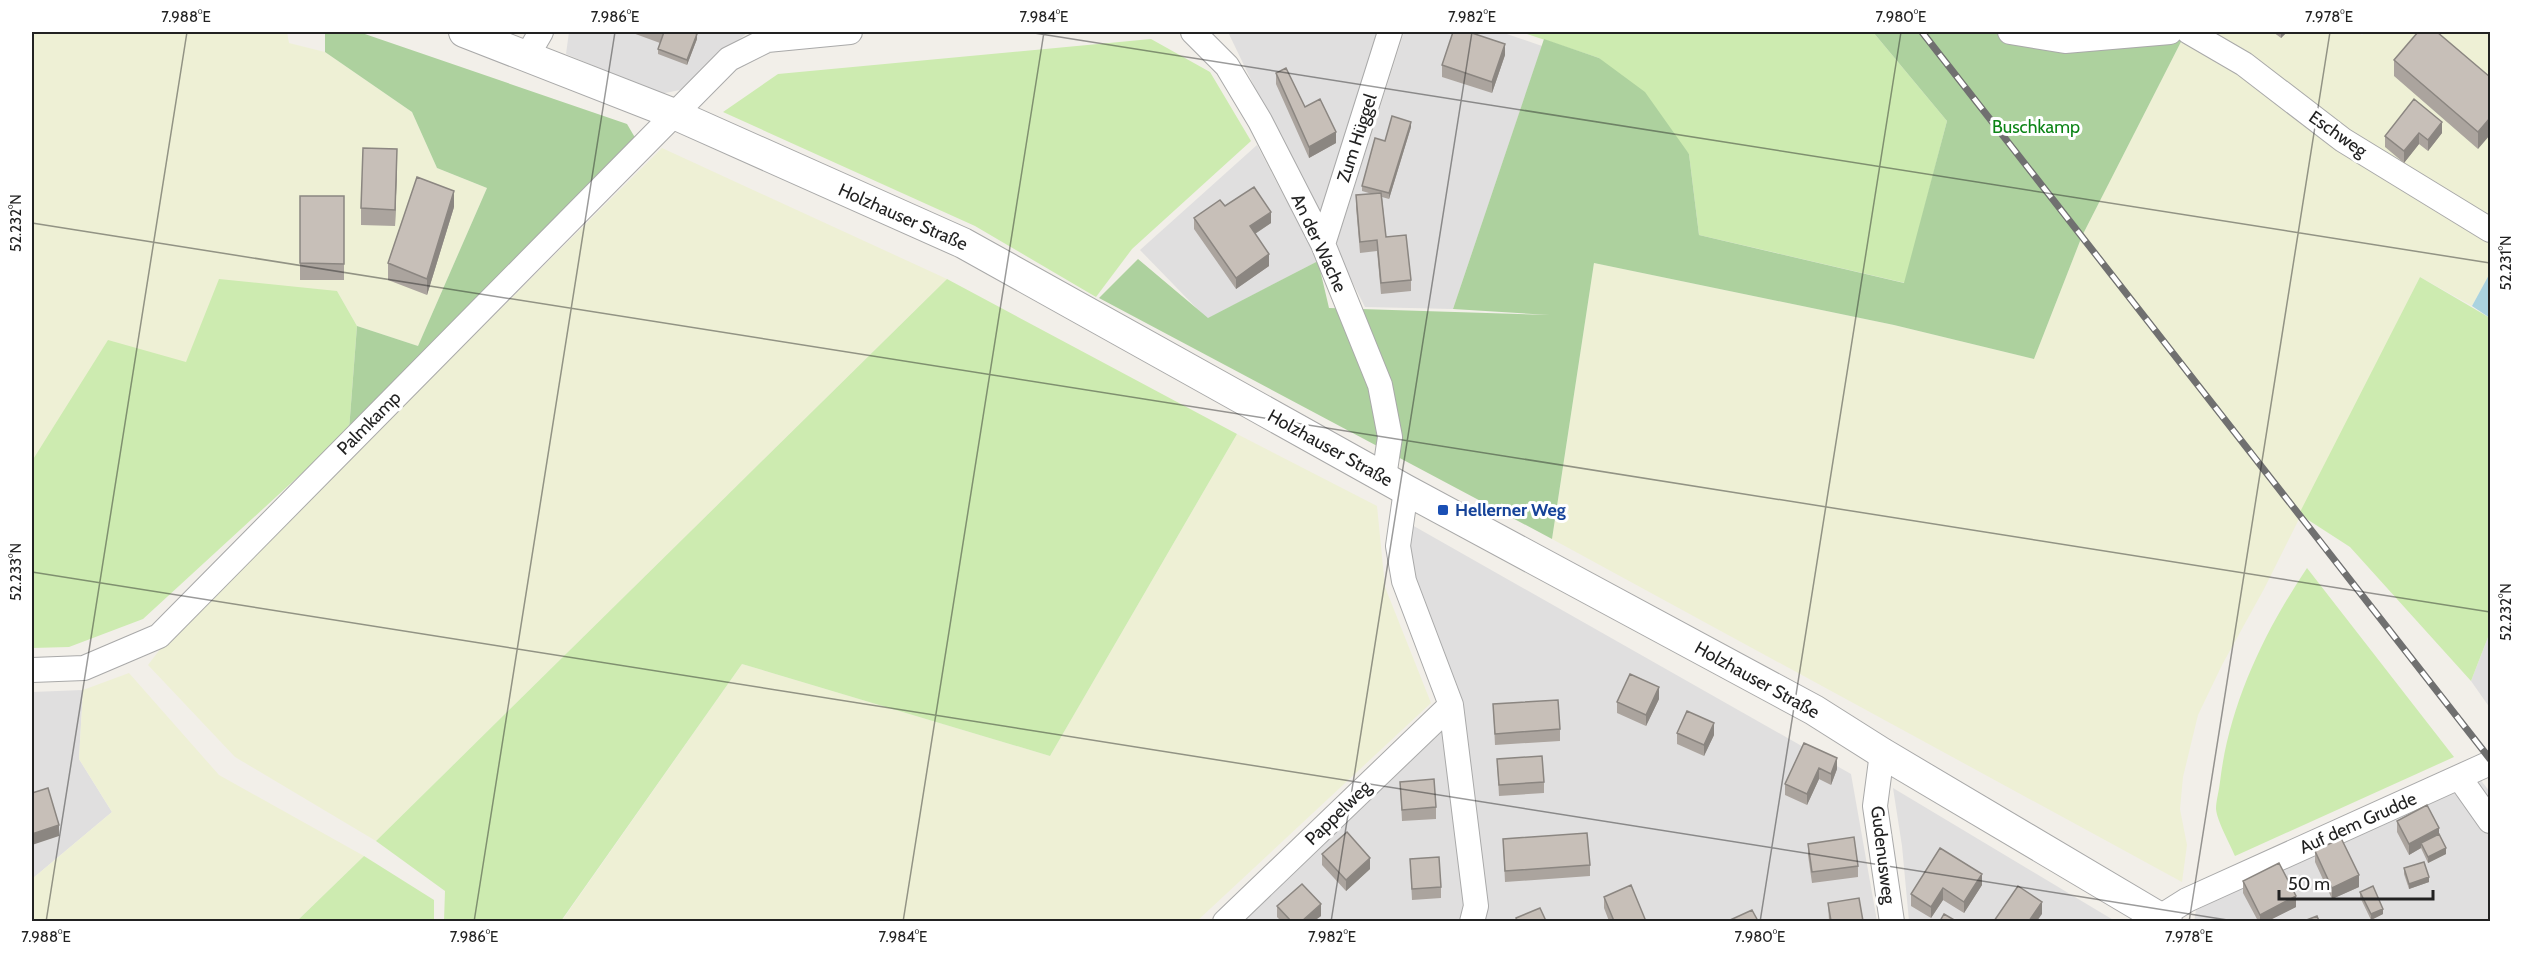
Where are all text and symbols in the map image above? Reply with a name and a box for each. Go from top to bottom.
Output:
text: 7.988°E [161,8,211,26]
text: 7.986°E [591,8,639,26]
text: 7.984°E [1020,8,1068,26]
text: 7.982°E [1448,8,1496,26]
text: 7.980°E [1876,8,1926,26]
text: 7.978°E [2305,8,2353,26]
street label: Zum Hüggel [1332,90,1382,185]
street label: Eschweg [2305,106,2372,163]
park label: Buschkamp [1992,116,2080,138]
street label: Holzhauser Straße [835,179,971,255]
street label: An der Wache [1287,190,1351,296]
text: 52.232°N [7,194,25,252]
text: 52.231°N [2497,236,2515,290]
street label: Palmkamp [333,387,405,459]
street label: Holzhauser Straße [1264,405,1396,491]
place label: Hellerner Weg [1455,499,1566,521]
marker: Hellerner Weg [1436,503,1450,517]
text: 52.233°N [7,543,25,601]
text: 52.232°N [2497,583,2515,641]
street label: Holzhauser Straße [1691,637,1823,723]
street label: Pappelweg [1300,775,1376,850]
street label: Auf dem Grudde [2296,787,2420,859]
street label: Gudenusweg [1866,805,1900,906]
scale bar [2279,863,2434,901]
text: 50 m [2288,873,2330,895]
text: 7.988°E [21,928,71,946]
text: 7.986°E [450,928,498,946]
text: 7.984°E [879,928,927,946]
text: 7.982°E [1308,928,1356,946]
text: 7.980°E [1735,928,1785,946]
text: 7.978°E [2165,928,2213,946]

